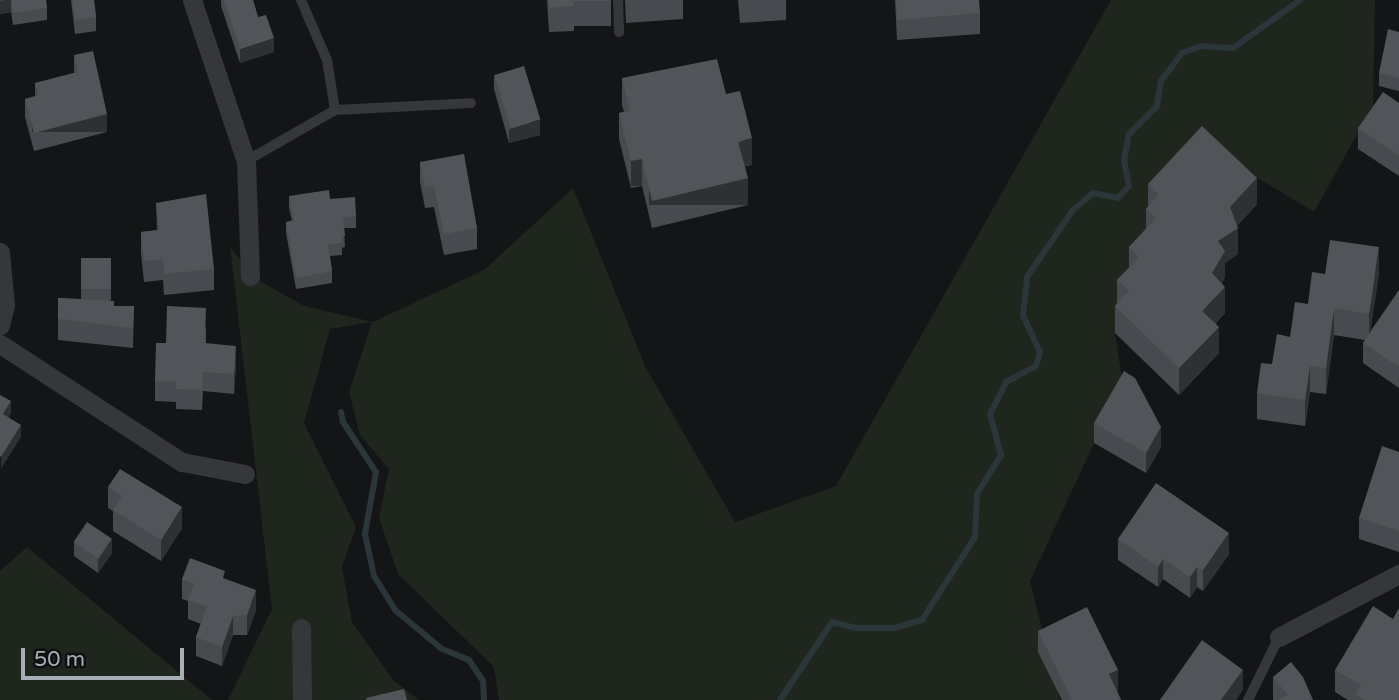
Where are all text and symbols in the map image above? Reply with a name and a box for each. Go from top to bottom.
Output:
scale bar [24,634,187,678]
text: 50 m [34,647,85,672]

